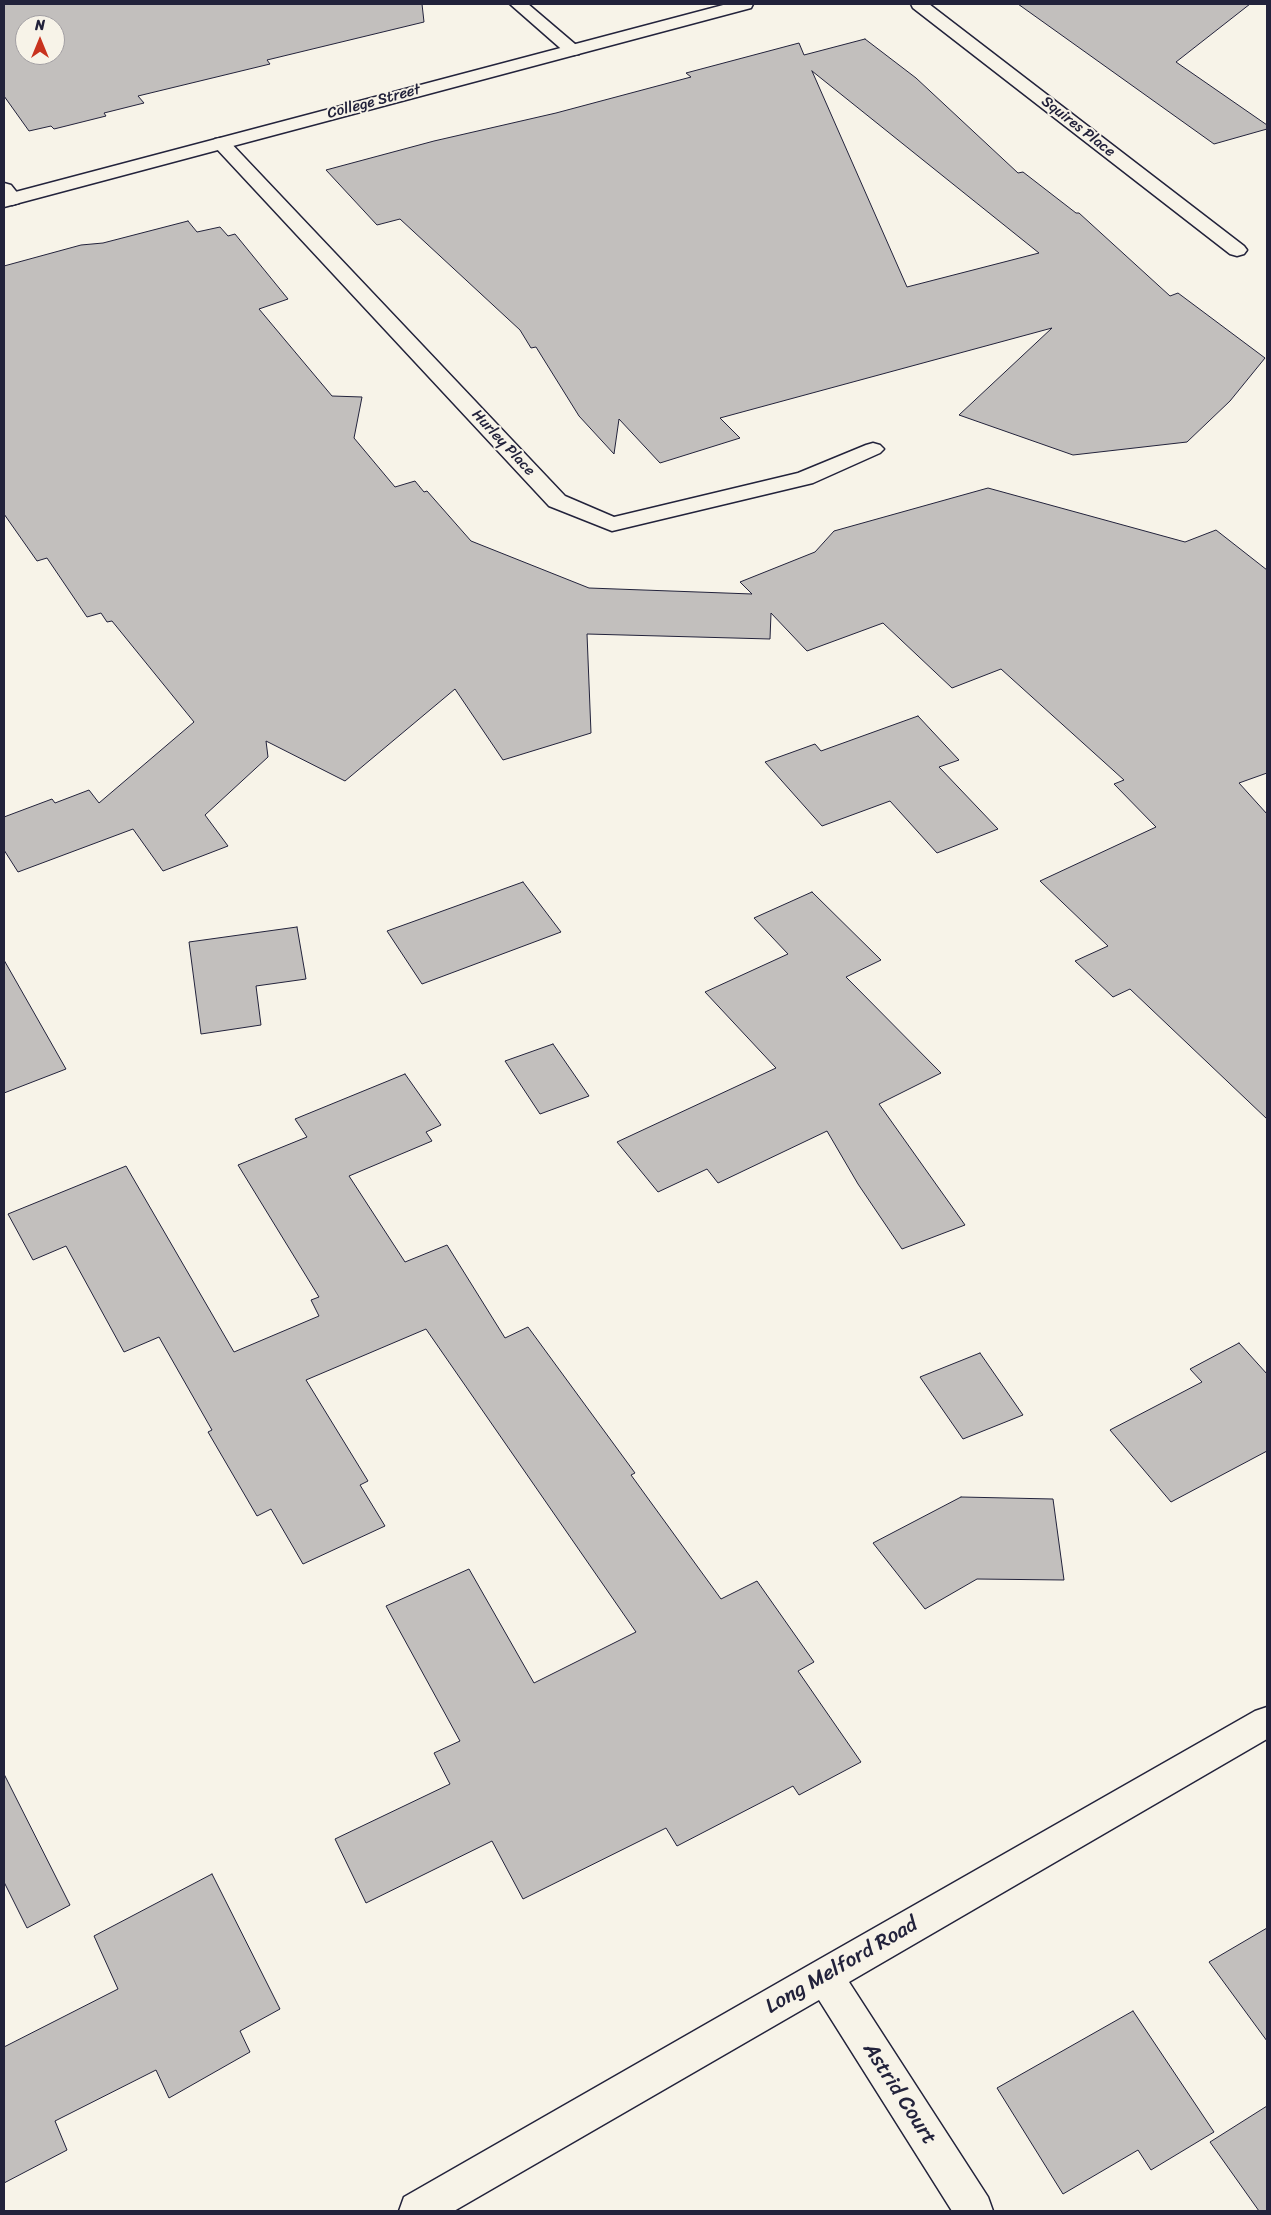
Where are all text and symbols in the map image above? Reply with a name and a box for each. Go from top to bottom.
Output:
text: N [35,13,45,38]
north arrow [15,15,65,65]
street label: College Street [326,81,422,123]
street label: Squires Place [1038,93,1118,161]
street label: Hurley Place [468,406,538,480]
street label: Long Melford Road [761,1912,923,2020]
street label: Astrid Court [857,2038,941,2150]

